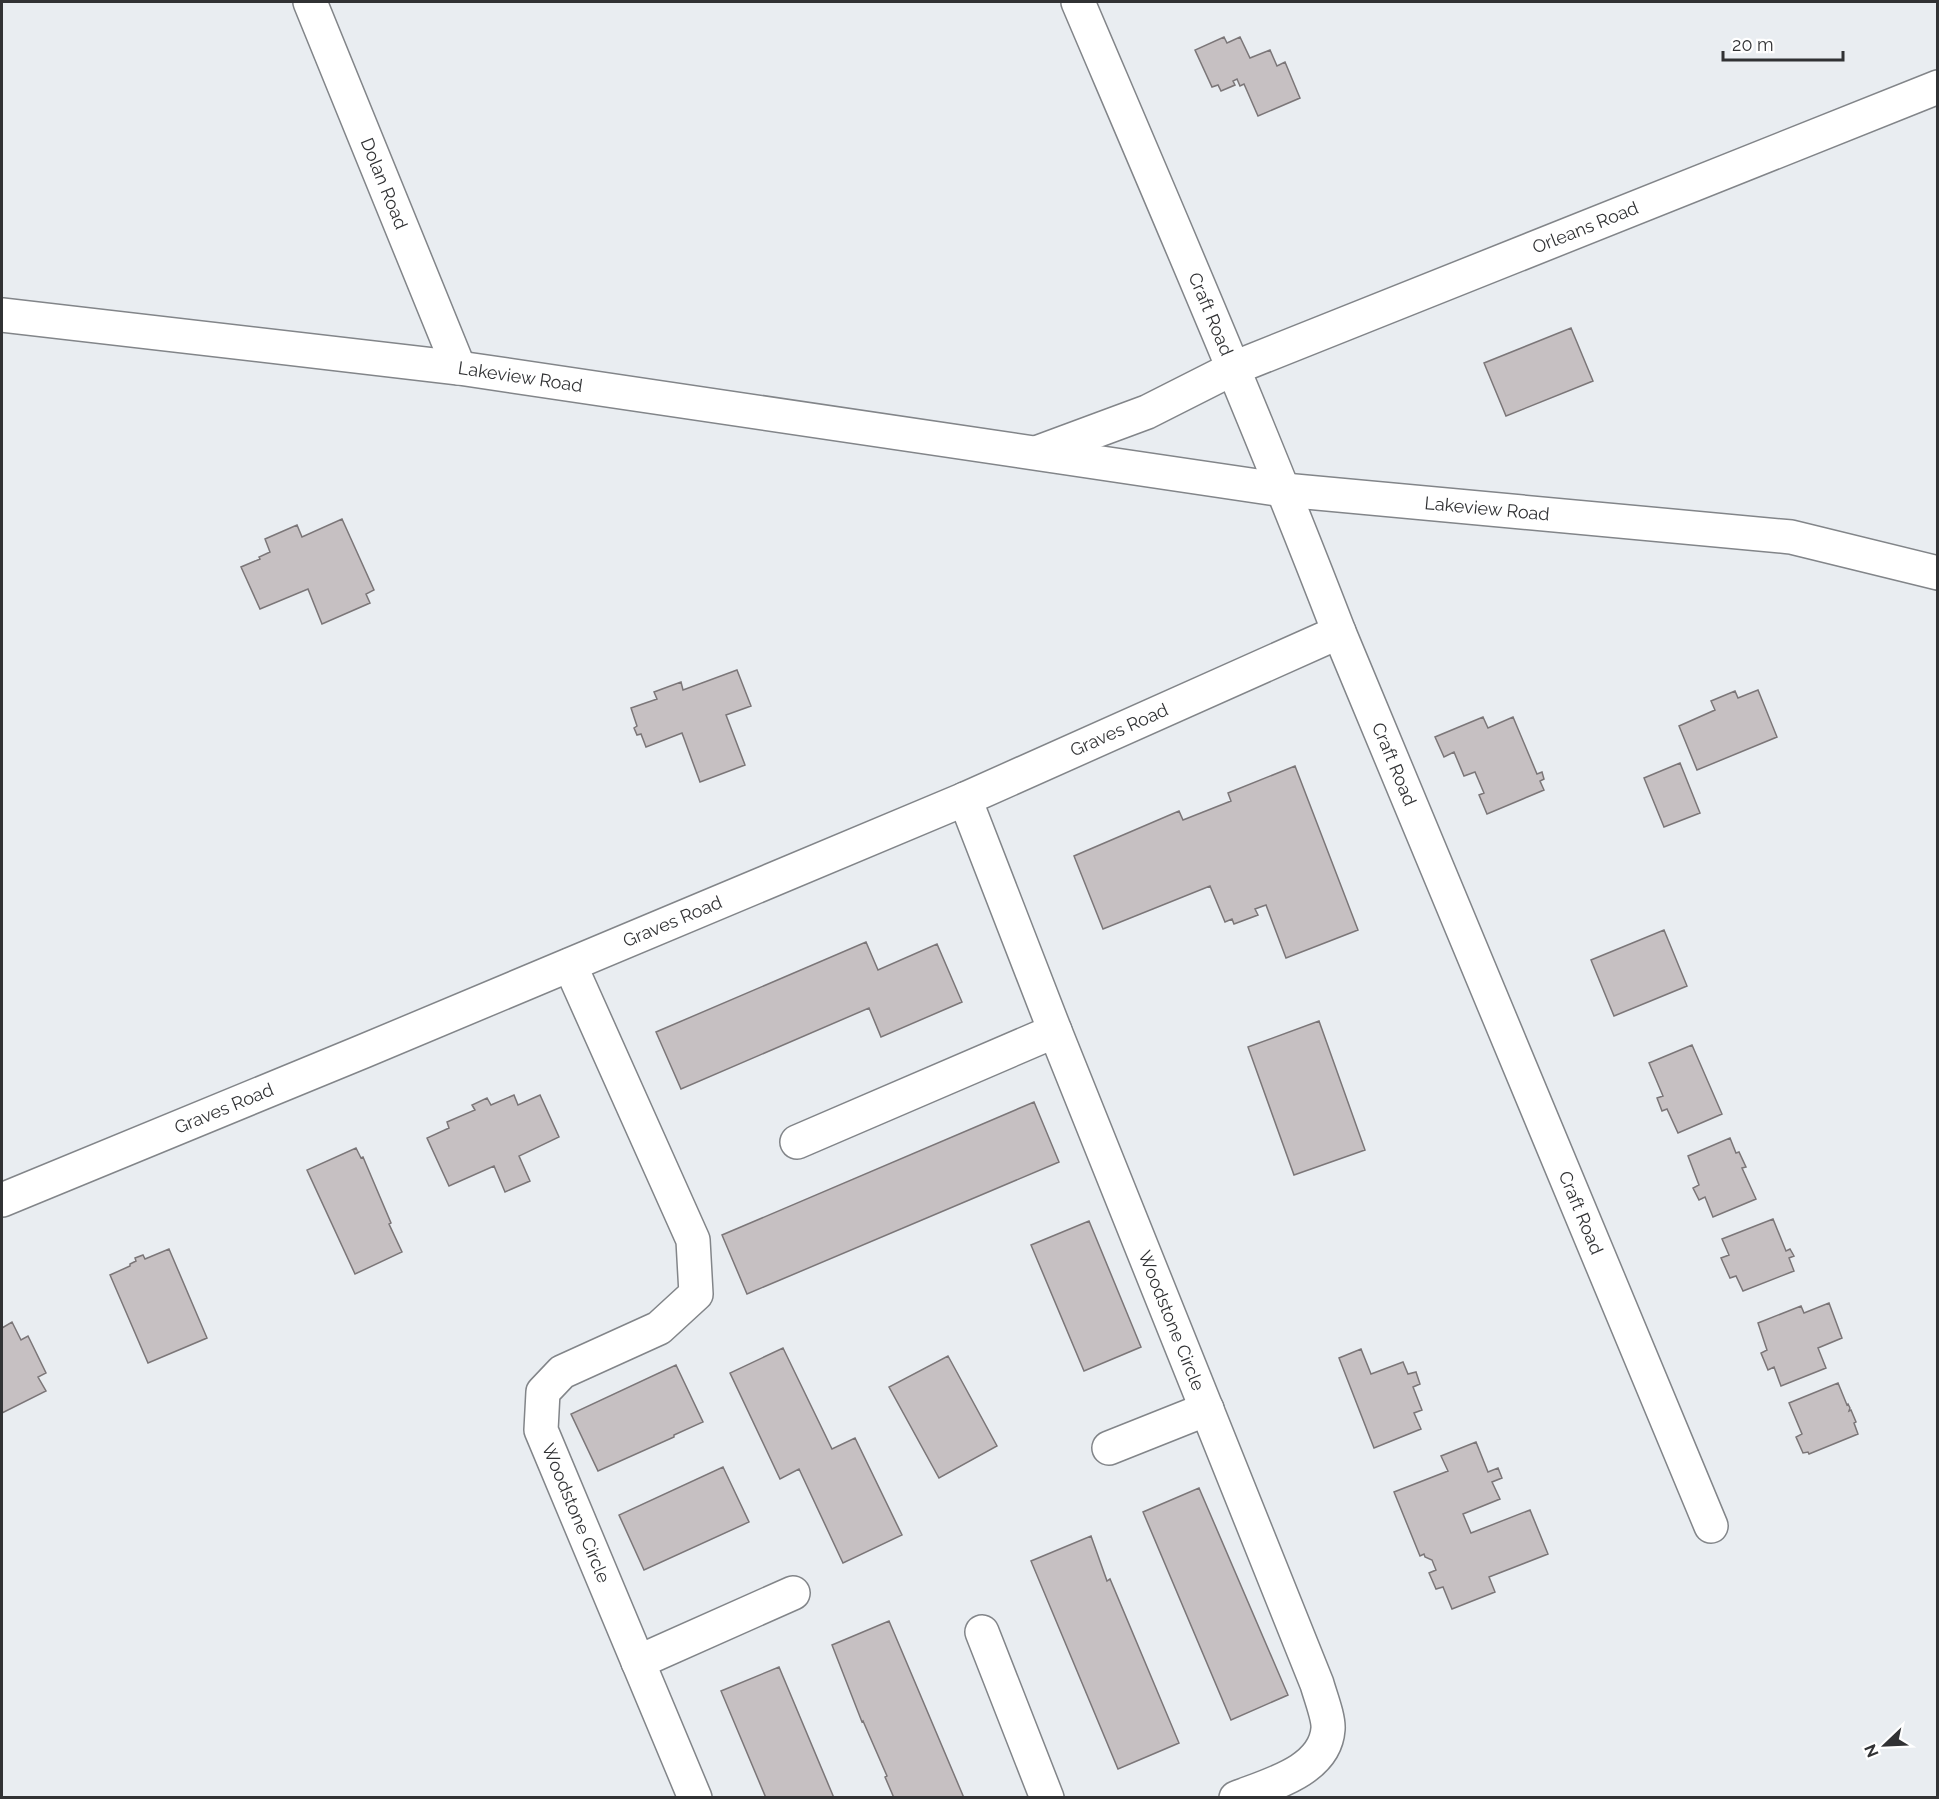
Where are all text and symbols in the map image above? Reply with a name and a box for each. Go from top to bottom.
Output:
scale bar [1723,24,1843,62]
text: 20 m [1732,34,1774,55]
street label: Dolan Road [356,135,412,232]
street label: Orleans Road [1529,197,1641,258]
street label: Craft Road [1184,269,1238,359]
street label: Lakeview Road [457,357,584,396]
street label: Lakeview Road [1424,492,1551,525]
street label: Graves Road [1067,699,1171,761]
street label: Craft Road [1368,719,1421,809]
street label: Graves Road [620,891,725,951]
street label: Graves Road [171,1078,276,1138]
street label: Craft Road [1554,1168,1608,1257]
street label: Woodstone Circle [1134,1247,1209,1394]
street label: Woodstone Circle [538,1440,615,1586]
north arrow [1855,1715,1915,1775]
text: N [1861,1741,1883,1760]

